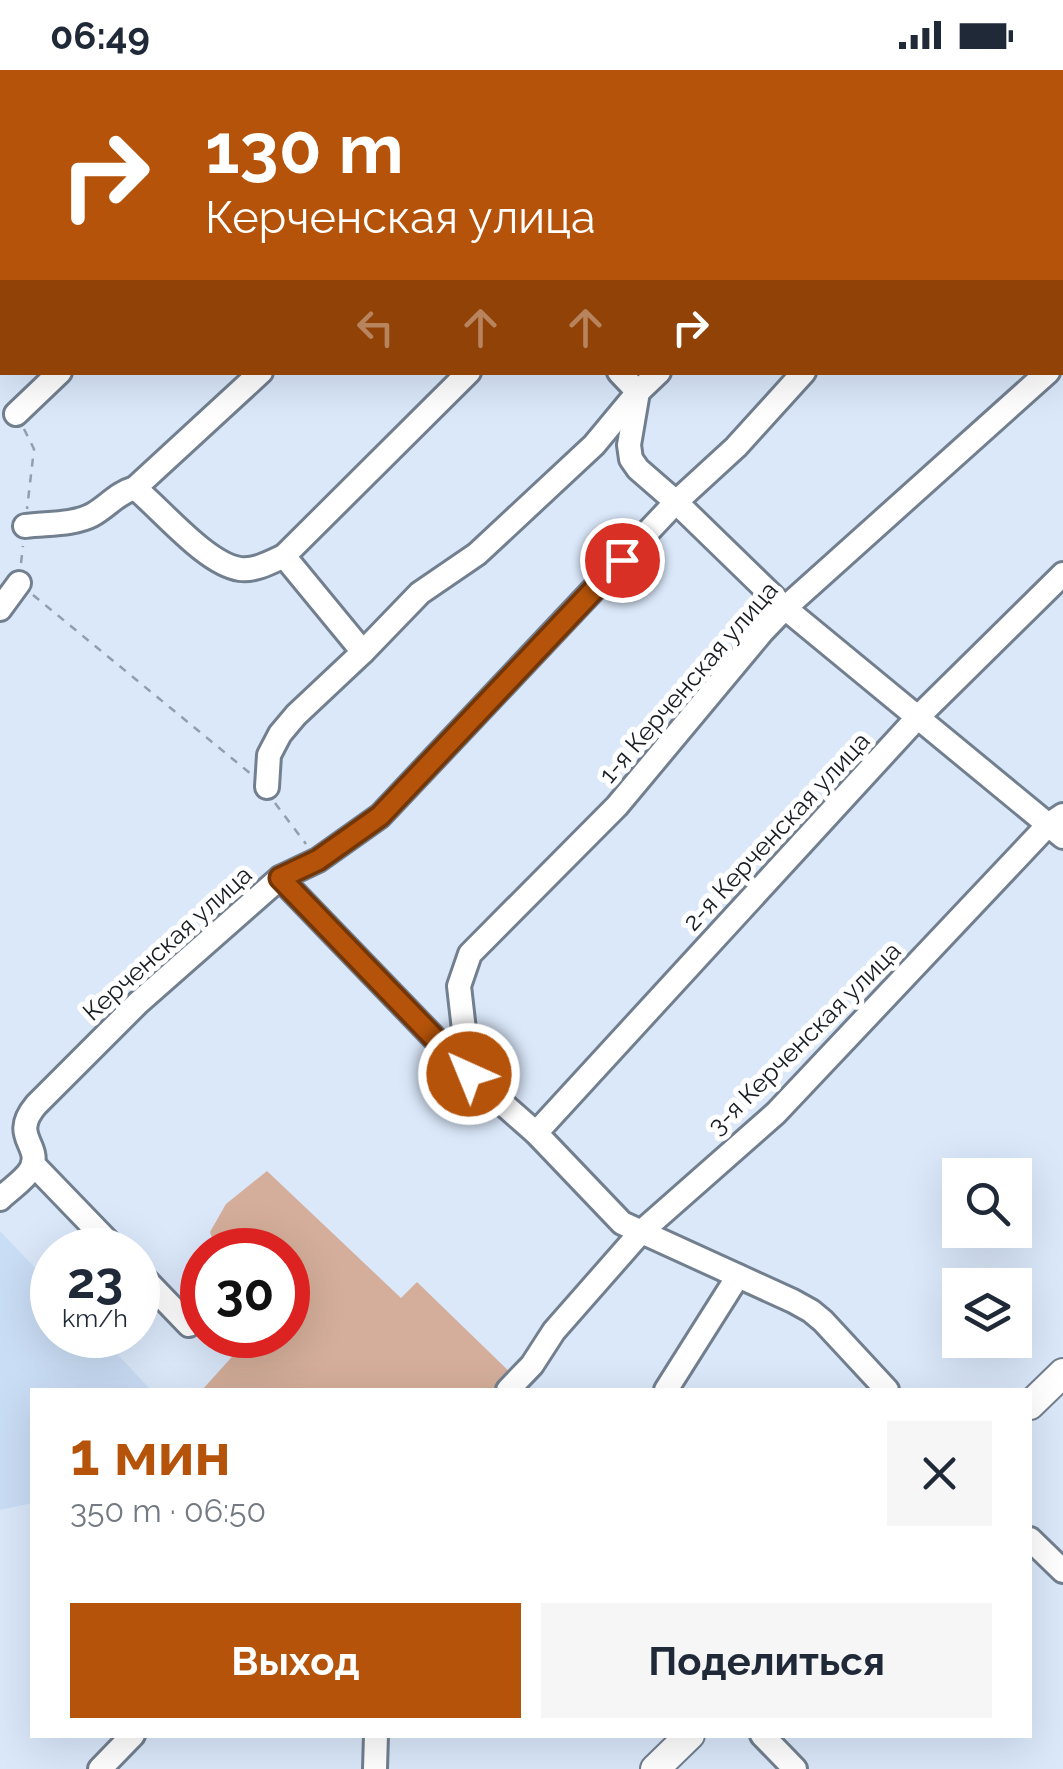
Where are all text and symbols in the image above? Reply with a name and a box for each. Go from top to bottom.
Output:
text: 06:49 [50,13,150,58]
text: 130 m [205,107,404,189]
icon: right [40,110,170,240]
text: Керченская улица [205,191,596,244]
icon: left [348,300,403,355]
icon: ahead [453,300,508,355]
icon: ahead [558,300,613,355]
icon: right [663,300,718,355]
pin [580,518,665,603]
icon: arrive [595,533,650,588]
street label: 1-я Керченская улица [592,575,784,789]
street label: 2-я Керченская улица [676,726,876,936]
street label: Керченская улица [76,859,258,1027]
street label: 3-я Керченская улица [701,935,907,1141]
position arrow [417,1022,521,1126]
map controls [942,1158,1032,1358]
button: search [942,1158,1032,1248]
speed limit sign: 30 [180,1228,310,1358]
text: 23 [67,1251,123,1310]
button: layers [942,1268,1032,1358]
text: km/h [62,1303,128,1333]
text: 1 мин [70,1419,231,1489]
button: close [887,1421,992,1526]
text: 350 m · 06:50 [70,1492,266,1529]
button: Выход [70,1603,521,1718]
button: Поделиться [541,1603,992,1718]

